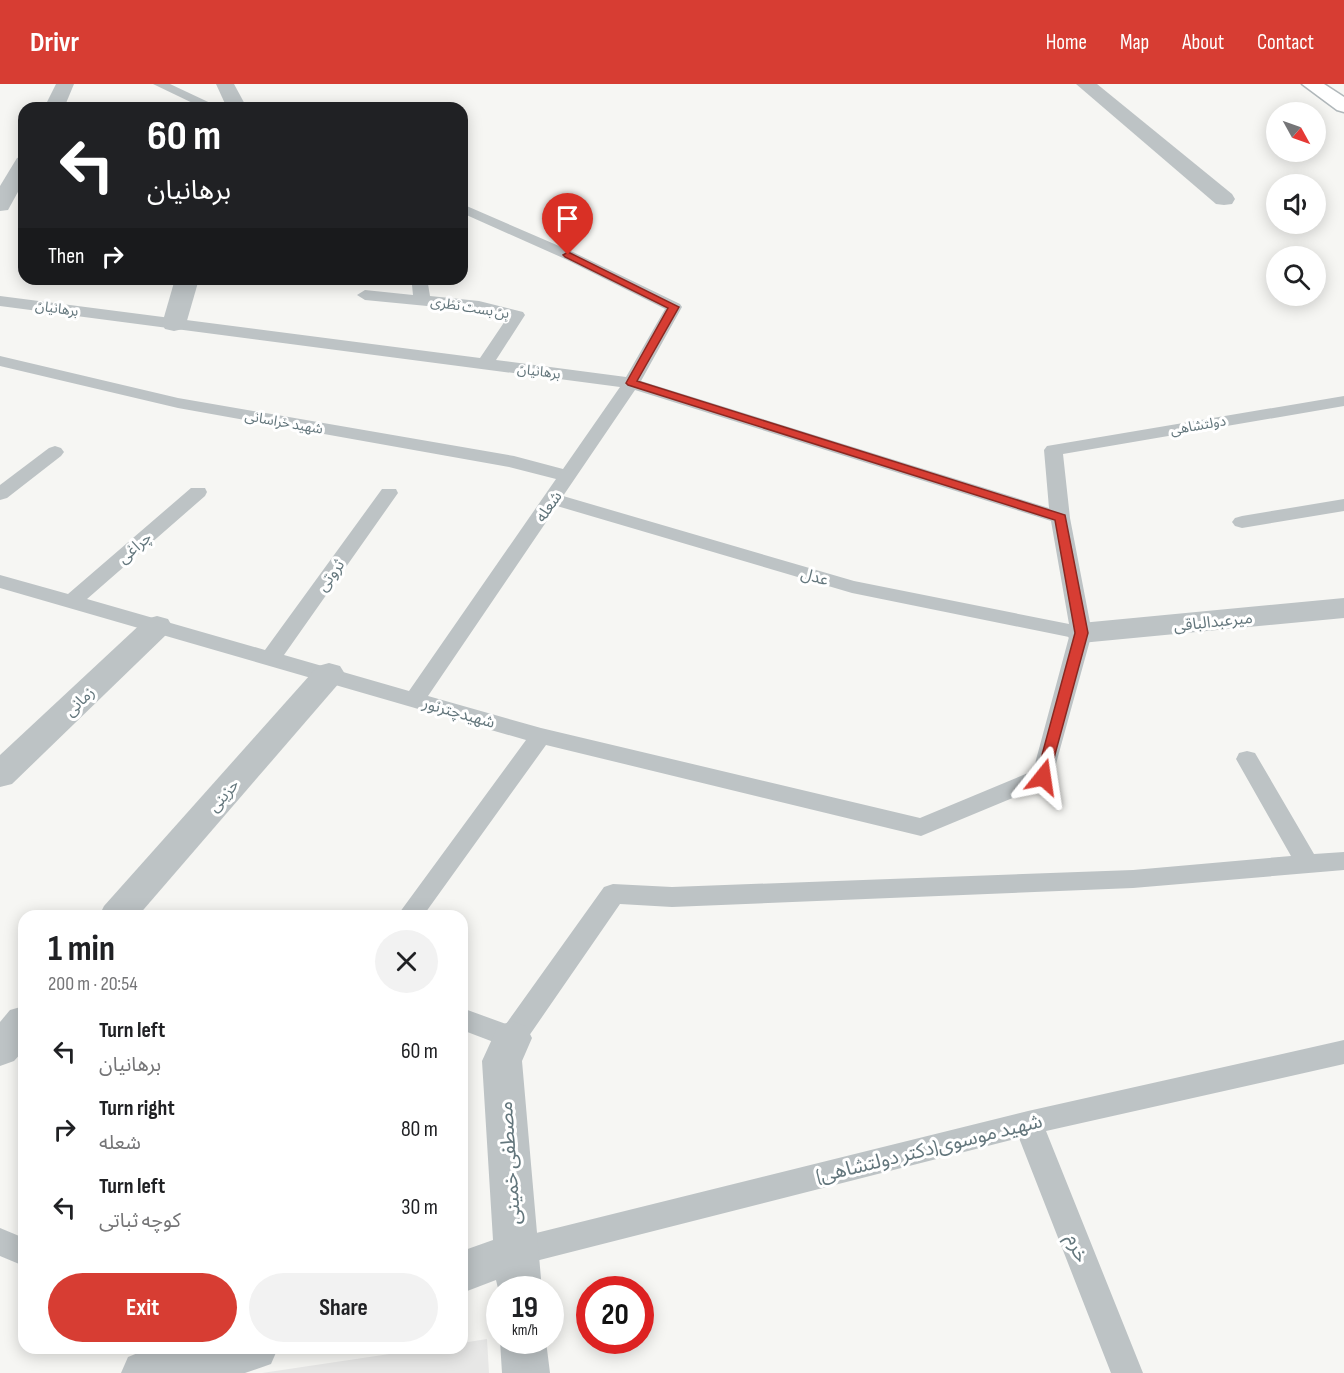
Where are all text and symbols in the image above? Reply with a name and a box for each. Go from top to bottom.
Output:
text: Drivr [30,26,79,59]
text: Home [1046,30,1087,55]
text: Map [1120,30,1149,55]
text: About [1182,30,1224,55]
text: Contact [1257,30,1314,55]
north arrow [1266,102,1326,162]
map controls [1266,102,1326,306]
text: 60 m [147,111,221,162]
icon: left [48,126,126,204]
button: sound [1266,174,1326,234]
text: برهانیان [147,175,231,207]
pin [542,193,593,255]
icon: arrive [551,202,584,235]
icon: right [96,240,129,273]
text: Then [48,243,84,270]
button: search [1266,246,1326,306]
street label: بن بست نظری [429,293,511,322]
street label: برهانیان [34,297,80,320]
street label: برهانیان [516,360,562,383]
street label: شهید خراسانی [244,407,324,438]
street label: دولتشاهی [1169,412,1228,439]
street label: شعله [532,488,567,526]
street label: چراغی [114,528,156,568]
street label: ثروتی [313,556,349,596]
street label: عدل [799,564,831,590]
street label: میرعبدالباقی [1173,609,1254,636]
street label: زمانی [61,683,99,721]
street label: شهیدچترنور [419,694,497,733]
position arrow [1011,745,1075,809]
street label: حزینی [205,776,244,816]
text: 1 min [48,928,115,971]
button: close [375,930,438,993]
text: 200 m · 20:54 [48,972,138,996]
text: Turn left [99,1017,165,1044]
icon: left [48,1035,81,1068]
text: 60 m [401,1038,438,1065]
text: برهانیان [99,1053,161,1077]
text: Turn right [99,1095,175,1122]
street label: مصطفی خمینی [494,1100,526,1226]
street label: شهید موسوی(دکتر دولتشاهی) [814,1109,1045,1189]
icon: right [48,1113,81,1146]
text: 80 m [401,1116,438,1143]
text: شعله [99,1131,141,1155]
text: Turn left [99,1173,165,1200]
icon: left [48,1191,81,1224]
text: 30 m [401,1194,438,1221]
text: کوچه ثباتی [99,1209,181,1233]
street label: خرم [1059,1231,1094,1267]
button: Exit [48,1273,237,1342]
button: Share [249,1273,438,1342]
speed limit sign: 20 [576,1276,654,1354]
text: 19 [512,1290,538,1326]
text: km/h [512,1321,538,1340]

